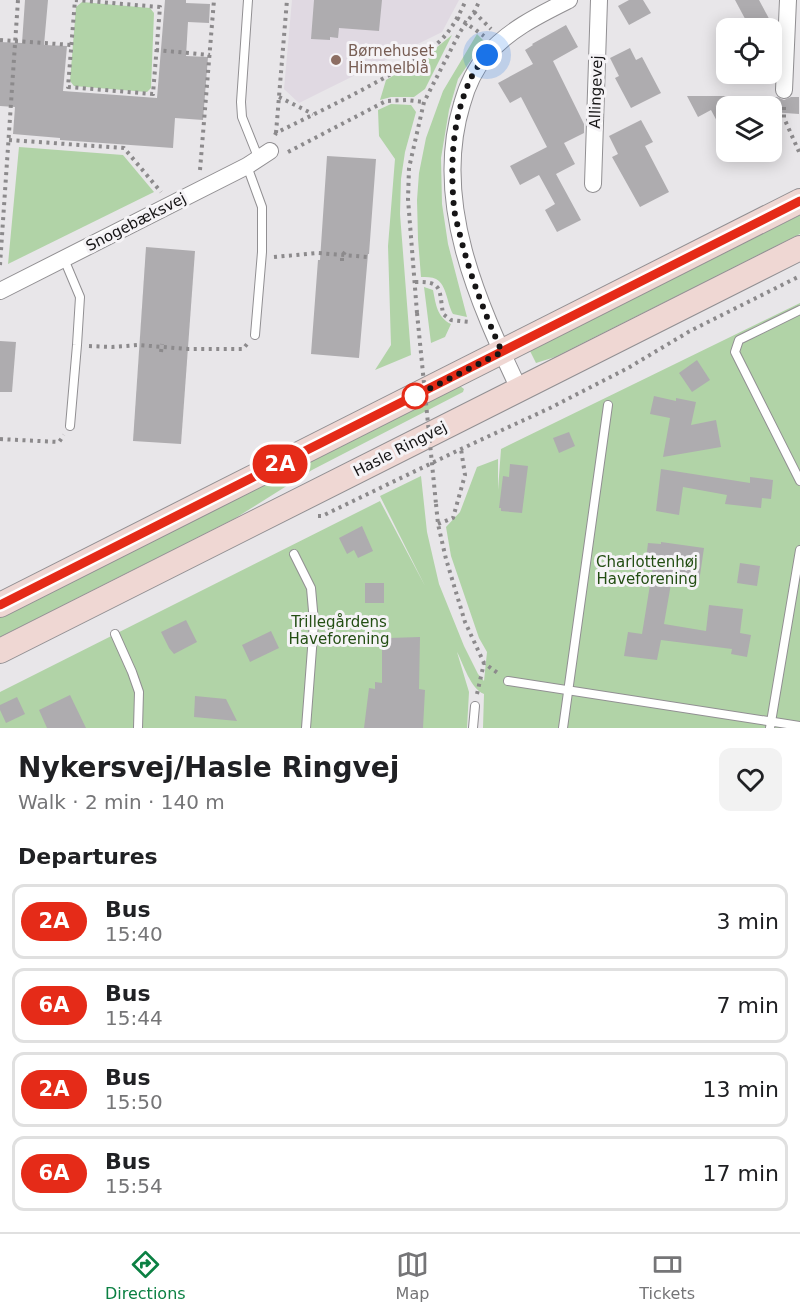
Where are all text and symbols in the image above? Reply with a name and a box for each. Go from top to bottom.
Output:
map controls [716,18,782,162]
button: locate [716,18,782,84]
your location [472,40,502,70]
place label: Børnehuset Himmelblå [348,42,434,77]
marker: Børnehuset Himmelblå [329,53,343,67]
street label: Allingevej [586,55,606,129]
button: layers [716,96,782,162]
street label: Snogebæksvej [83,189,189,255]
unlabelled marker [402,383,428,409]
street label: Hasle Ringvej [350,418,450,480]
line badge: 2A [253,444,307,484]
text: 2A [265,452,295,476]
park label: Charlottenhøj Haveforening [596,553,698,588]
park label: Trillegårdens Haveforening [289,613,389,648]
button: heart [719,748,782,811]
text: Nykersvej/Hasle Ringvej [18,751,399,784]
text: Walk · 2 min · 140 m [18,790,225,814]
text: Departures [18,844,158,869]
text: Bus [105,897,151,922]
text: 2A [39,909,69,933]
text: 3 min [717,909,779,934]
text: 15:40 [105,922,163,946]
text: Bus [105,981,151,1006]
text: 6A [39,993,69,1017]
text: 7 min [717,993,779,1018]
text: 15:44 [105,1006,163,1030]
text: Bus [105,1065,151,1090]
text: 2A [39,1077,69,1101]
text: 13 min [703,1077,779,1102]
text: 15:50 [105,1090,163,1114]
text: Bus [105,1149,151,1174]
text: 6A [39,1161,69,1185]
text: 17 min [703,1161,779,1186]
text: 15:54 [105,1174,163,1198]
tab: Directions [105,1248,186,1303]
tab: Map [396,1248,429,1303]
tab: Tickets [639,1248,695,1303]

